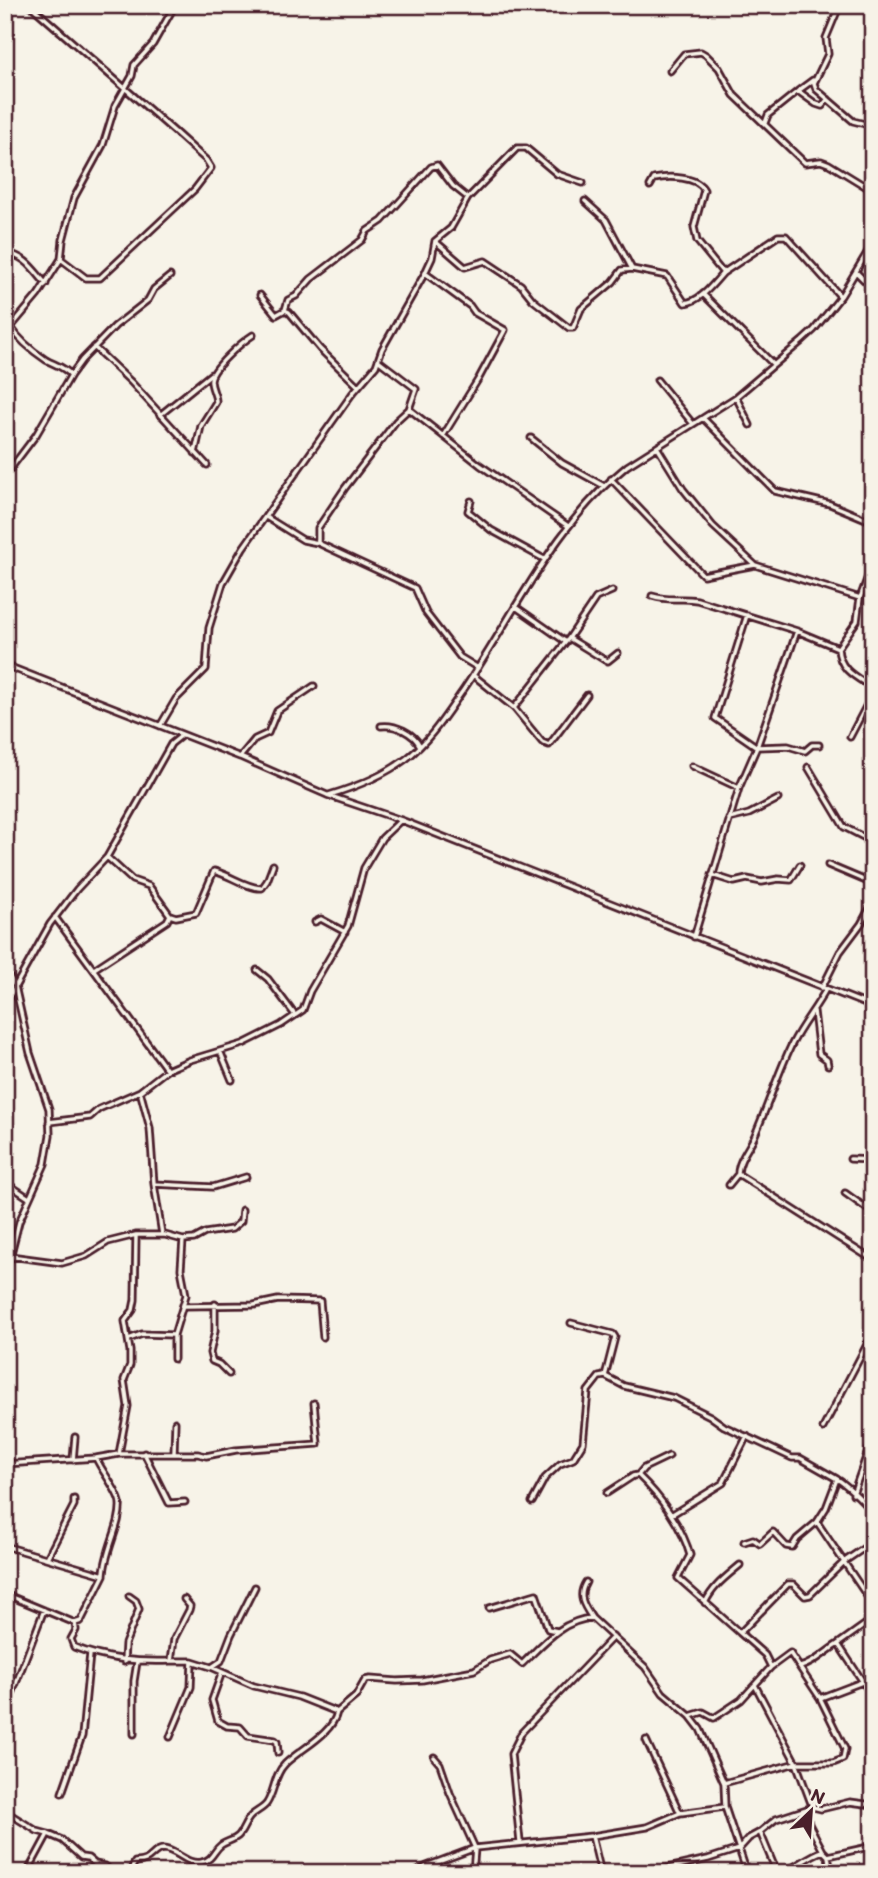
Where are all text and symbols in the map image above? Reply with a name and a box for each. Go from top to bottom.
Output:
north arrow [776,1776,846,1846]
text: N [807,1783,829,1809]

